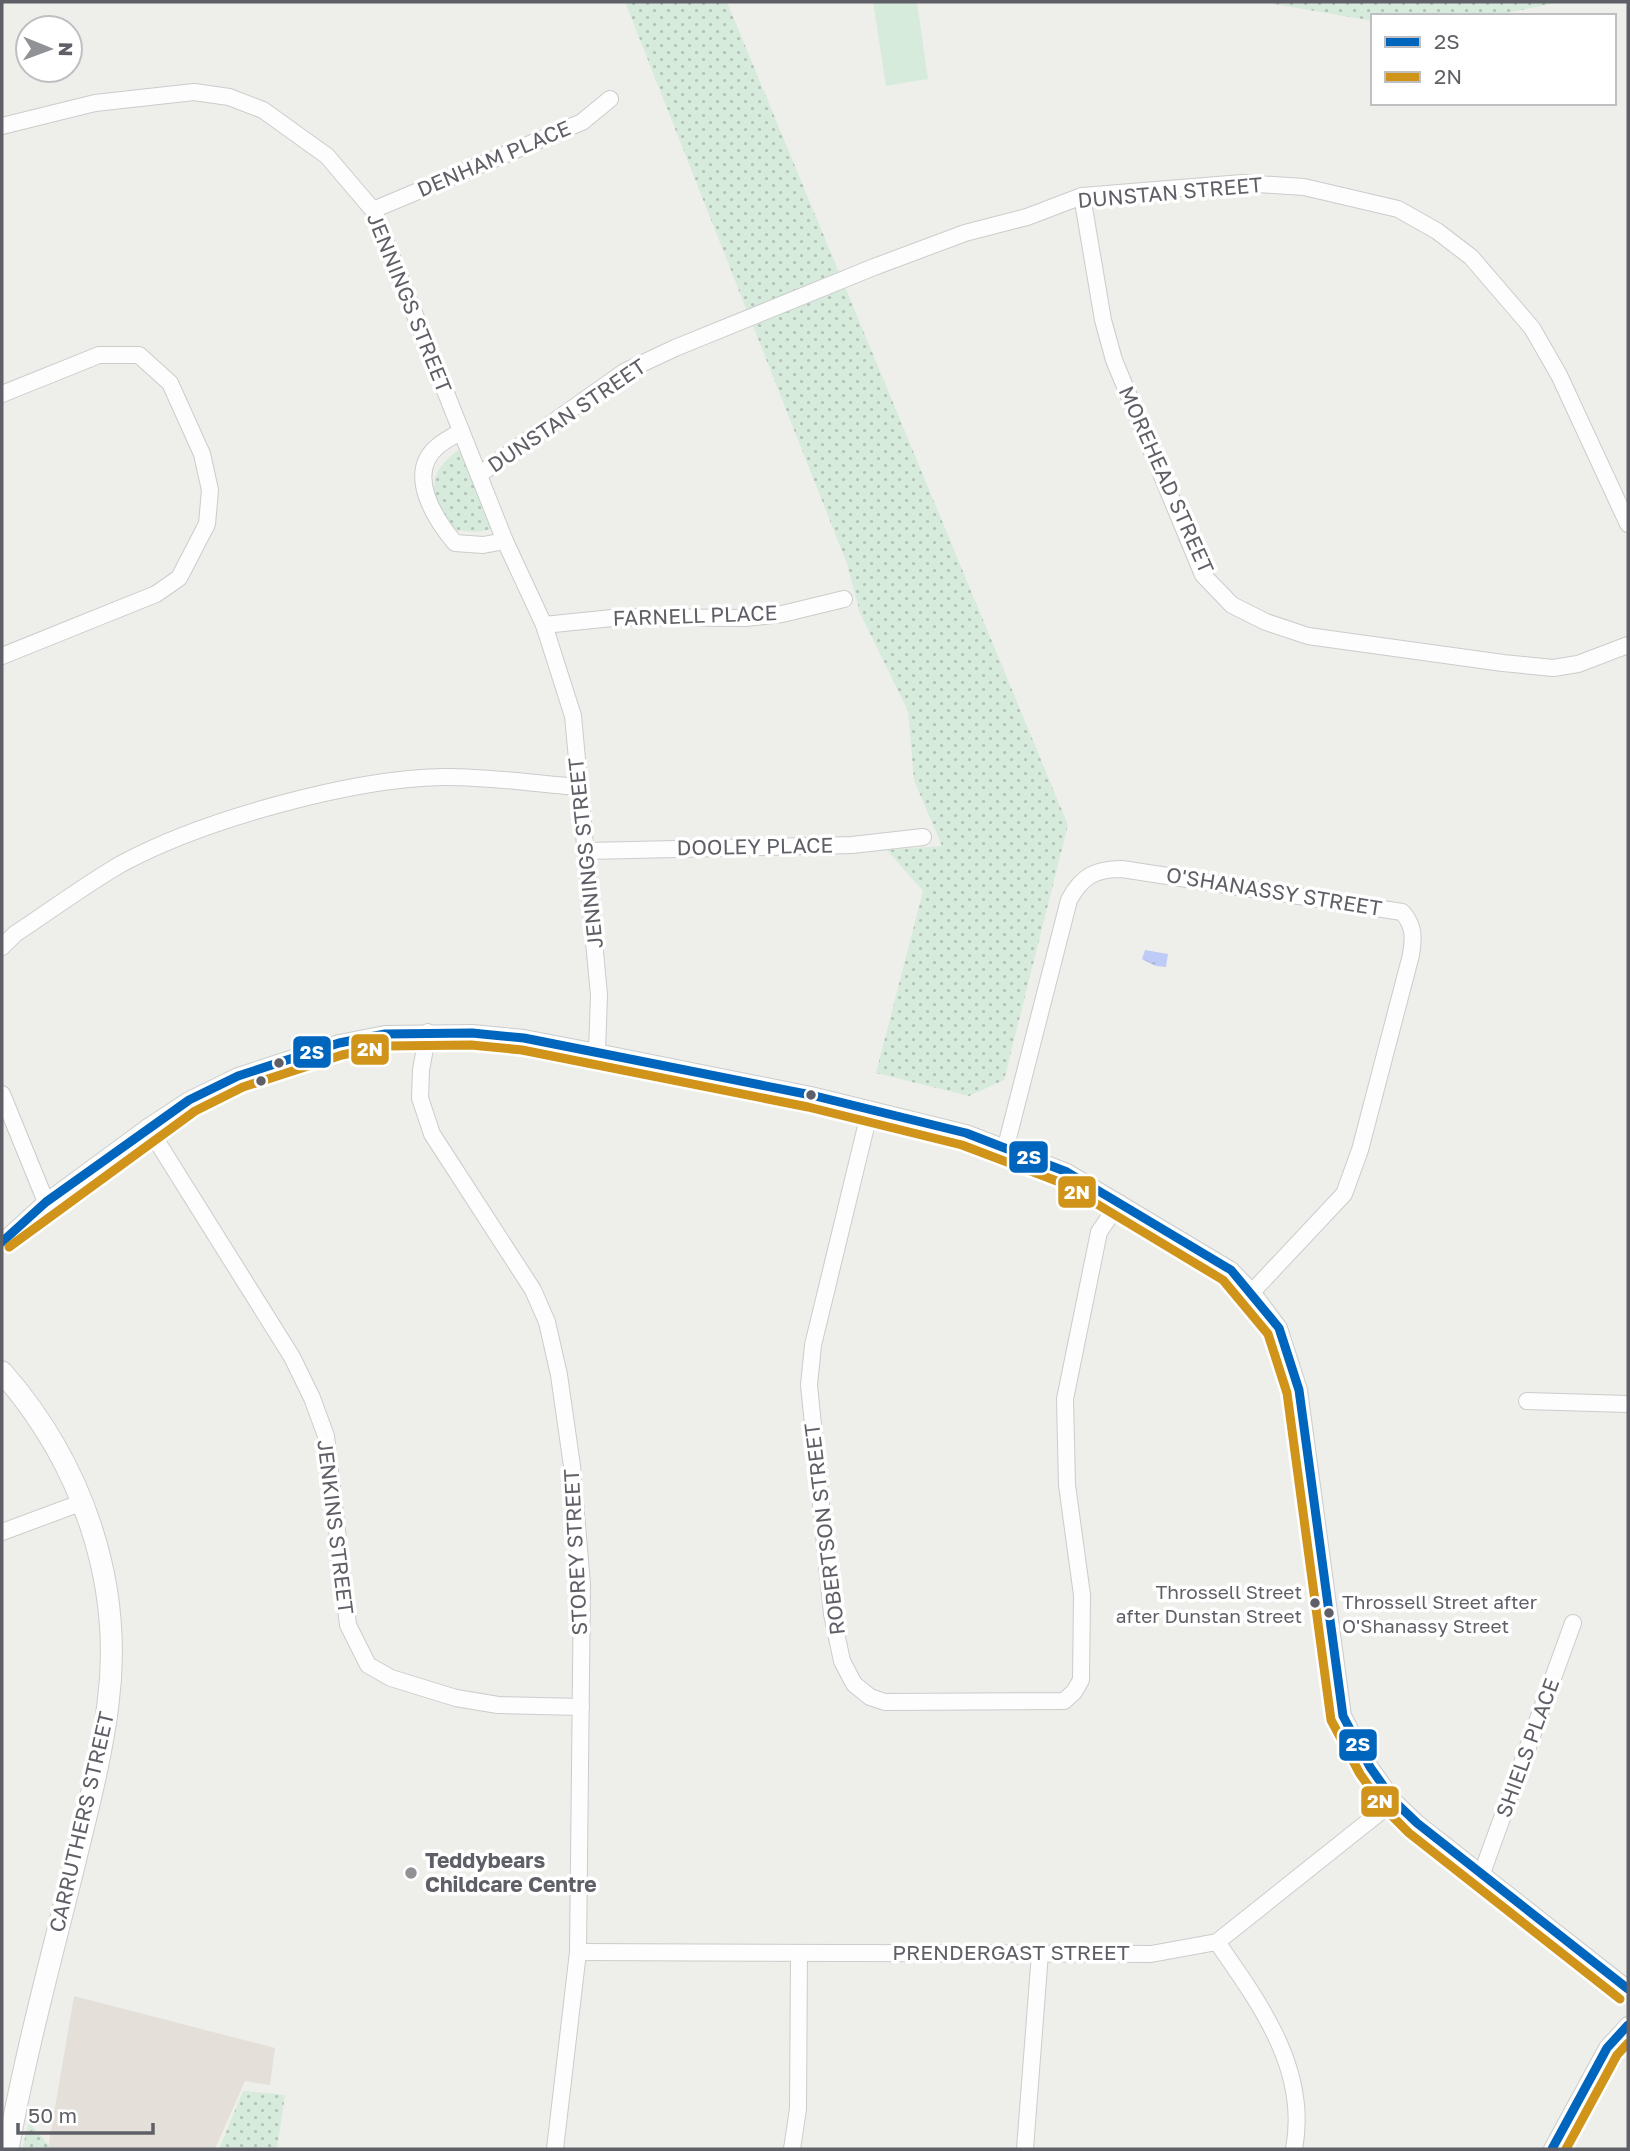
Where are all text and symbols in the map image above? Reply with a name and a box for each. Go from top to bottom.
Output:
north arrow [14,14,84,84]
legend [1371,14,1616,105]
text: 2S [1434,28,1460,54]
text: N [55,42,78,57]
text: 2N [1434,63,1462,89]
street label: DENHAM PLACE [413,114,574,202]
street label: DUNSTAN STREET [1077,171,1263,213]
street label: JENNINGS STREET [362,209,458,396]
street label: DUNSTAN STREET [482,353,650,478]
street label: MOREHEAD STREET [1114,382,1220,578]
street label: FARNELL PLACE [612,599,778,631]
street label: JENNINGS STREET [562,756,608,950]
street label: DOOLEY PLACE [676,832,833,860]
street label: O'SHANASSY STREET [1164,861,1384,921]
line badge: 2N [350,1033,390,1066]
line badge: 2S [292,1035,332,1069]
text: 2N [357,1037,383,1060]
text: 2S [300,1040,324,1063]
unlabelled marker [272,1056,286,1070]
unlabelled marker [254,1074,268,1088]
unlabelled marker [804,1088,818,1102]
line badge: 2S [1008,1140,1049,1174]
text: 2S [1017,1145,1041,1168]
line badge: 2N [1057,1175,1097,1209]
text: 2N [1064,1180,1090,1203]
street label: ROBERTSON STREET [798,1422,850,1636]
street label: JENKINS STREET [312,1438,360,1616]
street label: STOREY STREET [558,1468,592,1636]
place label: Throssell Street after Dunstan Street [1116,1580,1302,1627]
place label: Throssell Street after O'Shanassy Street [1342,1590,1538,1637]
marker: Throssell Street after Dunstan Street [1308,1596,1322,1610]
marker: Throssell Street after O'Shanassy Street [1322,1606,1336,1620]
street label: SHIELS PLACE [1490,1675,1564,1821]
street label: CARRUTHERS STREET [43,1709,119,1935]
line badge: 2S [1338,1728,1378,1762]
text: 2S [1346,1732,1370,1755]
line badge: 2N [1360,1785,1400,1818]
text: 2N [1367,1789,1393,1812]
place label: Teddybears Childcare Centre [425,1847,597,1897]
marker: Teddybears Childcare Centre [403,1865,419,1881]
street label: PRENDERGAST STREET [892,1939,1130,1965]
scale bar [18,2092,152,2136]
text: 50 m [28,2102,77,2128]

